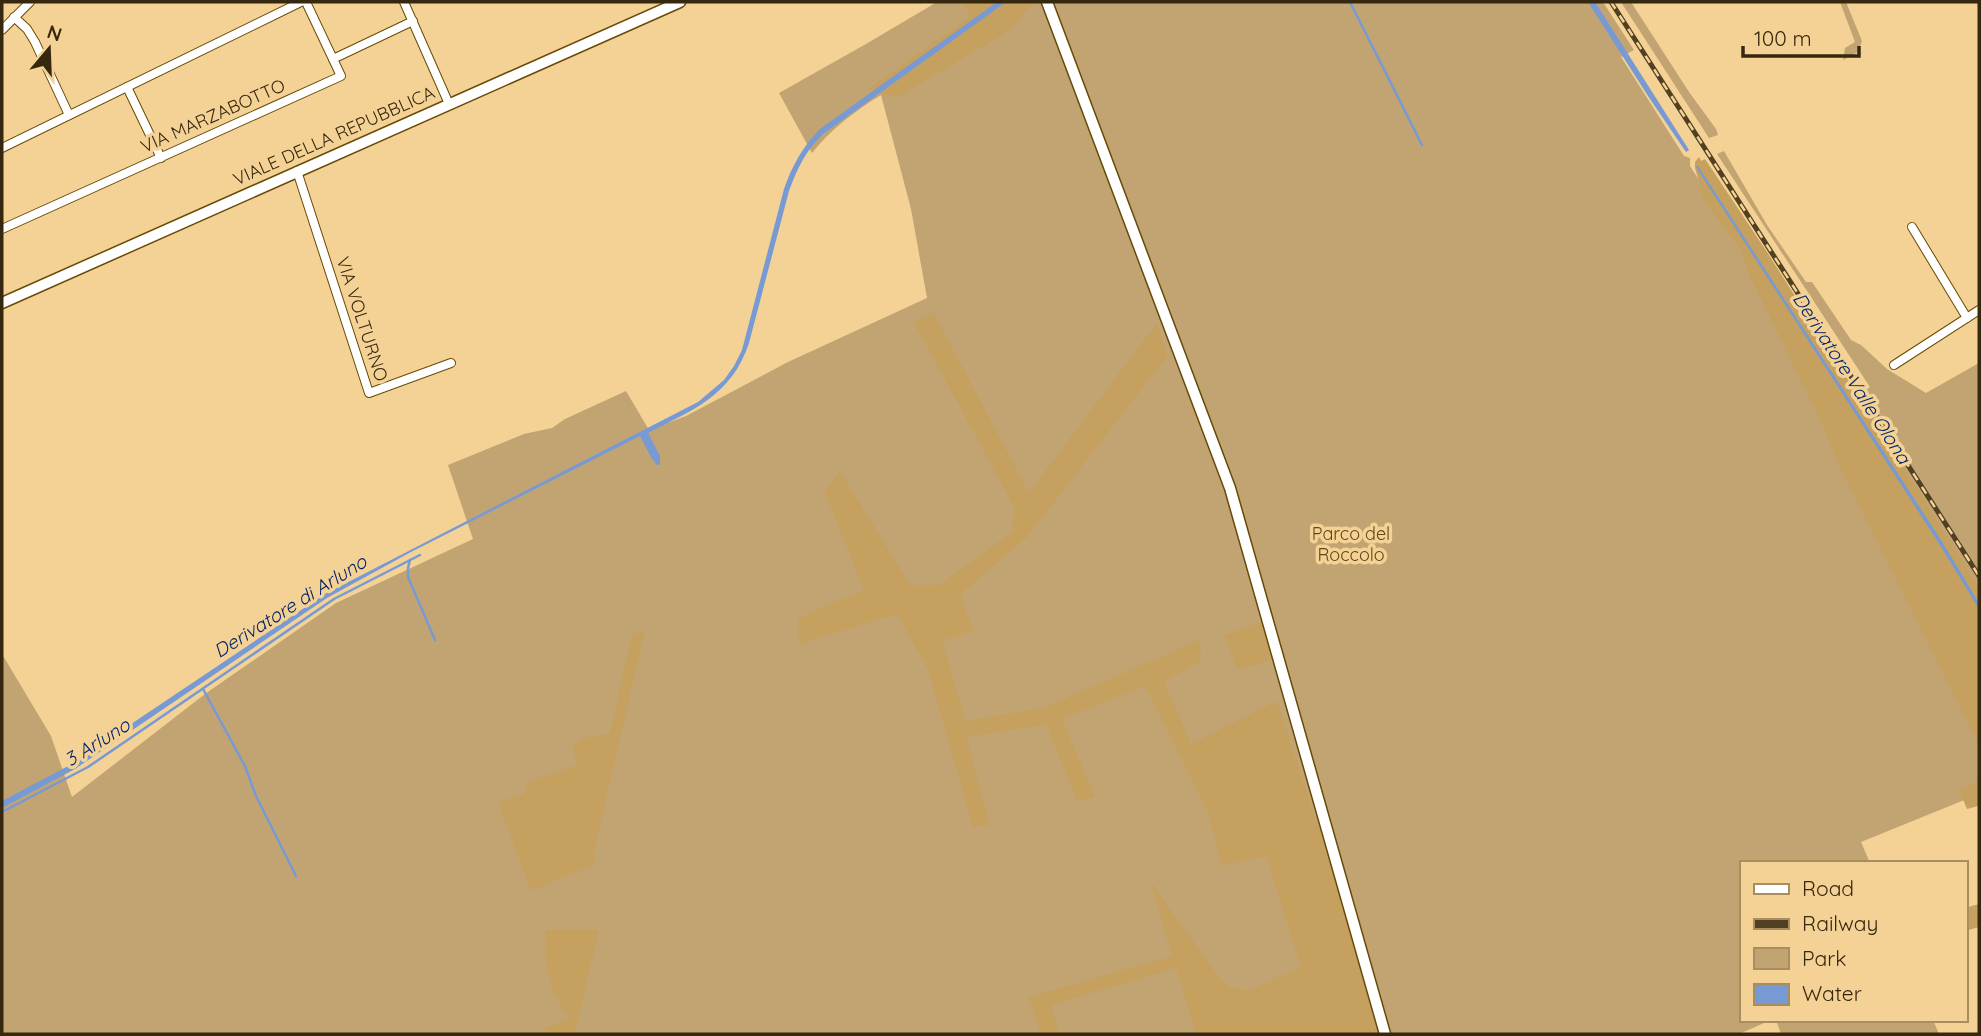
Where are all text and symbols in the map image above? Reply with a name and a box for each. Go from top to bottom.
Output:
north arrow [14,14,84,84]
scale bar [1743,14,1858,58]
text: N [44,19,65,47]
text: 100 m [1754,25,1812,51]
street label: VIA MARZABOTTO [137,73,289,158]
street label: VIALE DELLA REPUBBLICA [229,80,439,190]
street label: VIA VOLTURNO [331,254,393,384]
water label: Derivatore Valle Olona [1788,288,1917,469]
park label: Parco del Roccolo [1312,522,1390,566]
water label: Derivatore di Arluno [209,548,372,663]
water label: 3 Arluno [60,712,135,771]
legend [1740,861,1967,1022]
text: Road [1802,875,1854,901]
text: Railway [1802,910,1878,936]
text: Park [1802,945,1846,971]
text: Water [1802,980,1862,1006]

